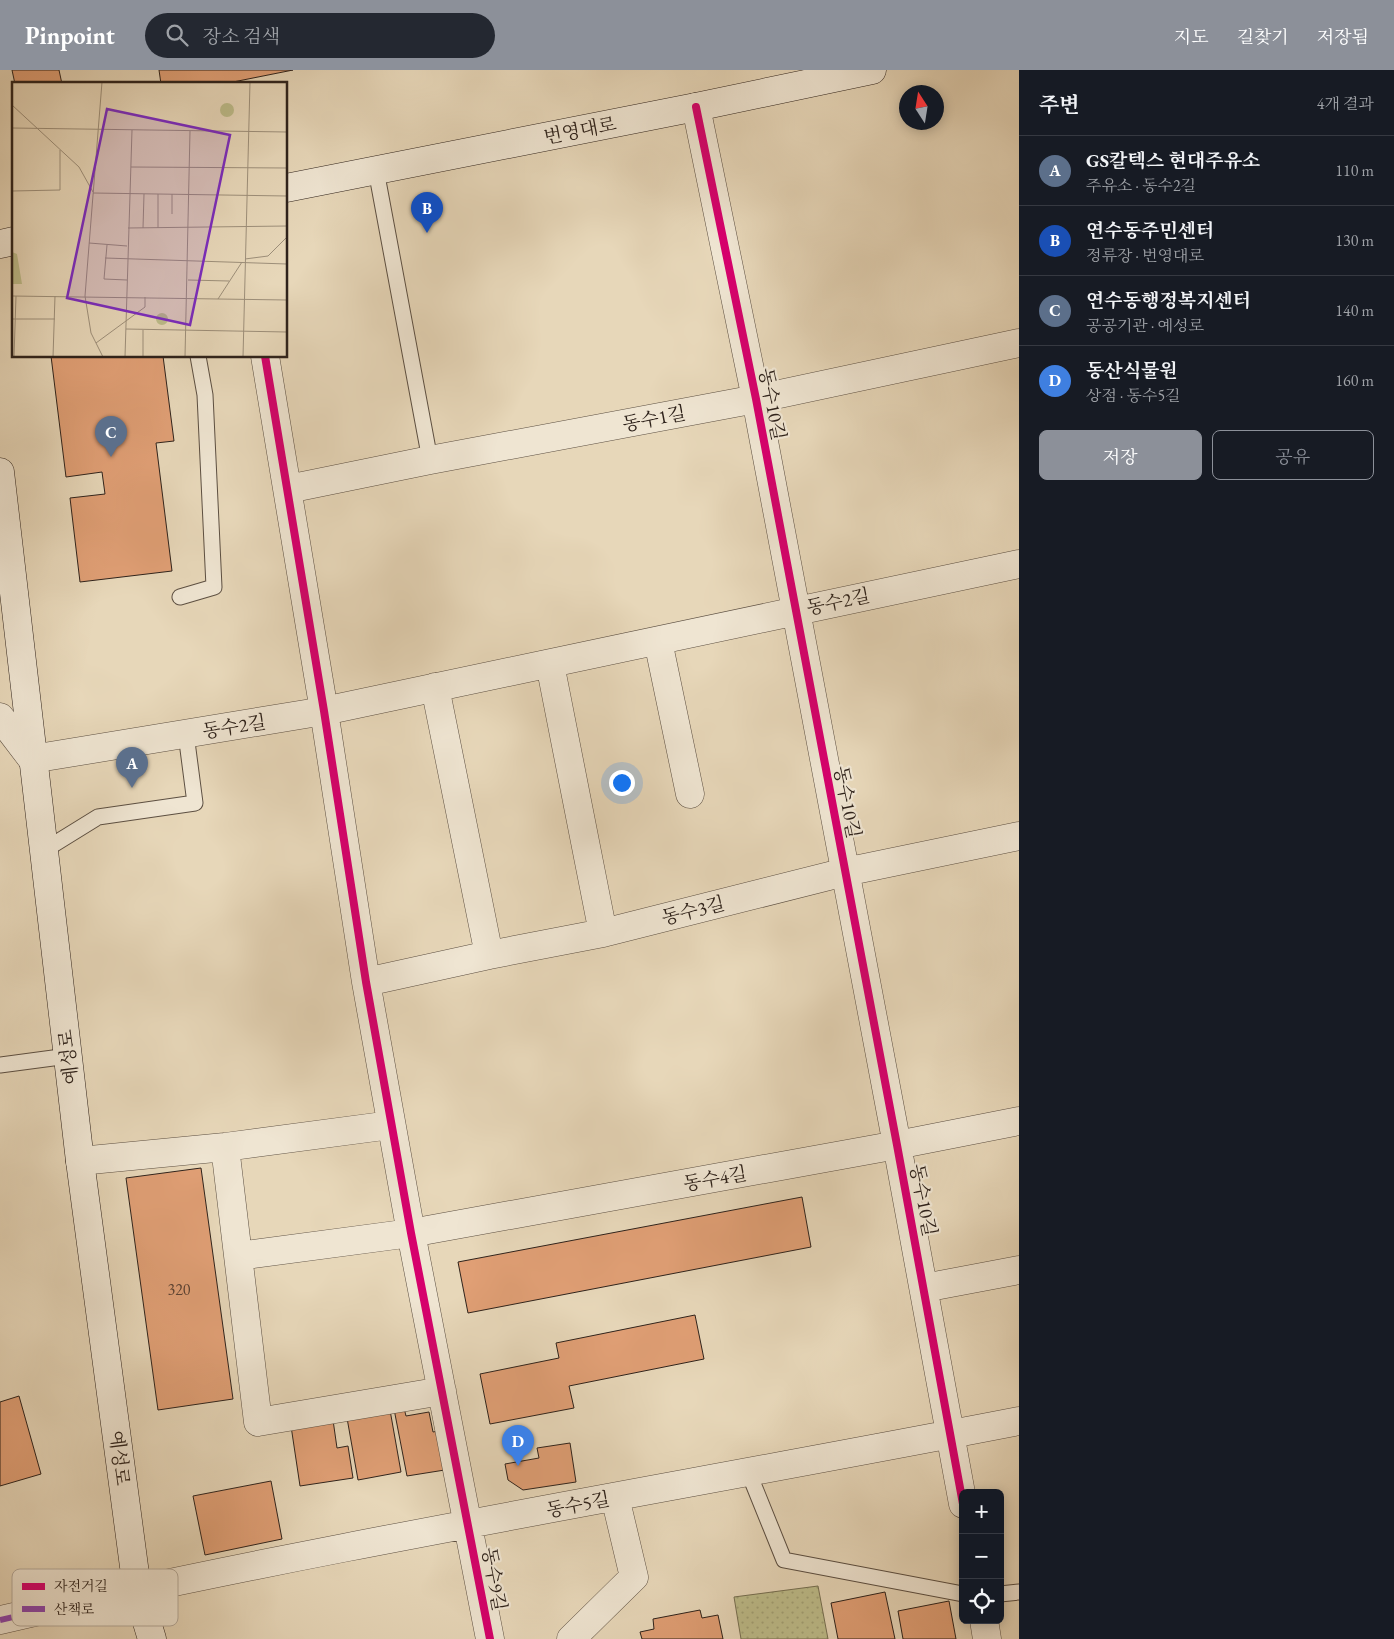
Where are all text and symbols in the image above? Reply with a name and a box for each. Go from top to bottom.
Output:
search box [145,13,495,58]
text: Pinpoint [25,20,115,51]
icon: search [163,21,191,49]
text: 장소 검색 [203,24,280,49]
text: 지도 [1174,25,1209,48]
text: 길찾기 [1237,25,1289,48]
text: 저장됨 [1317,25,1369,48]
inset map [12,82,288,358]
north arrow [899,85,944,130]
text: 주변 [1039,91,1080,118]
text: 4개 결과 [1317,93,1374,114]
street label: 번영대로 [542,111,619,150]
text: GS칼텍스 현대주유소 [1086,148,1260,173]
text: A [1049,160,1061,181]
text: 110 m [1335,160,1374,181]
text: 주유소 · 동수2길 [1086,175,1196,196]
pin: B [411,192,443,233]
text: 연수동주민센터 [1086,218,1214,243]
text: B [1050,230,1060,251]
text: 130 m [1335,230,1374,251]
text: 정류장 · 번영대로 [1086,245,1204,266]
text: 연수동행정복지센터 [1086,288,1251,313]
text: C [1049,300,1061,321]
text: 140 m [1335,300,1374,321]
text: 공공기관 · 예성로 [1086,315,1204,336]
text: 동산식물원 [1086,358,1178,383]
street label: 동수10길 [753,366,792,442]
text: D [1049,370,1061,391]
text: 160 m [1335,370,1374,391]
text: 상점 · 동수5길 [1086,385,1181,406]
street label: 동수1길 [620,400,688,437]
pin: C [95,416,127,457]
button: 저장 [1039,430,1202,480]
button: 공유 [1212,430,1374,480]
street label: 동수2길 [804,583,872,620]
street label: 동수2길 [200,709,268,744]
pin: A [116,747,148,788]
street label: 동수10길 [828,764,867,840]
your location [609,770,635,796]
street label: 동수3길 [659,891,727,930]
street label: 예성로 [53,1028,84,1086]
street label: 동수4길 [681,1161,749,1196]
street label: 동수10길 [904,1162,943,1238]
house number: 320 [167,1279,191,1300]
pin: D [502,1425,534,1466]
street label: 예성로 [104,1429,135,1487]
street label: 동수5길 [544,1486,612,1523]
map controls [959,1489,1004,1624]
button: + [959,1489,1004,1534]
button: − [959,1534,1004,1579]
street label: 동수9길 [477,1545,512,1613]
legend [12,1569,178,1626]
text: 자전거길 [54,1577,108,1595]
button: locate [959,1579,1004,1624]
text: 산책로 [54,1600,95,1618]

